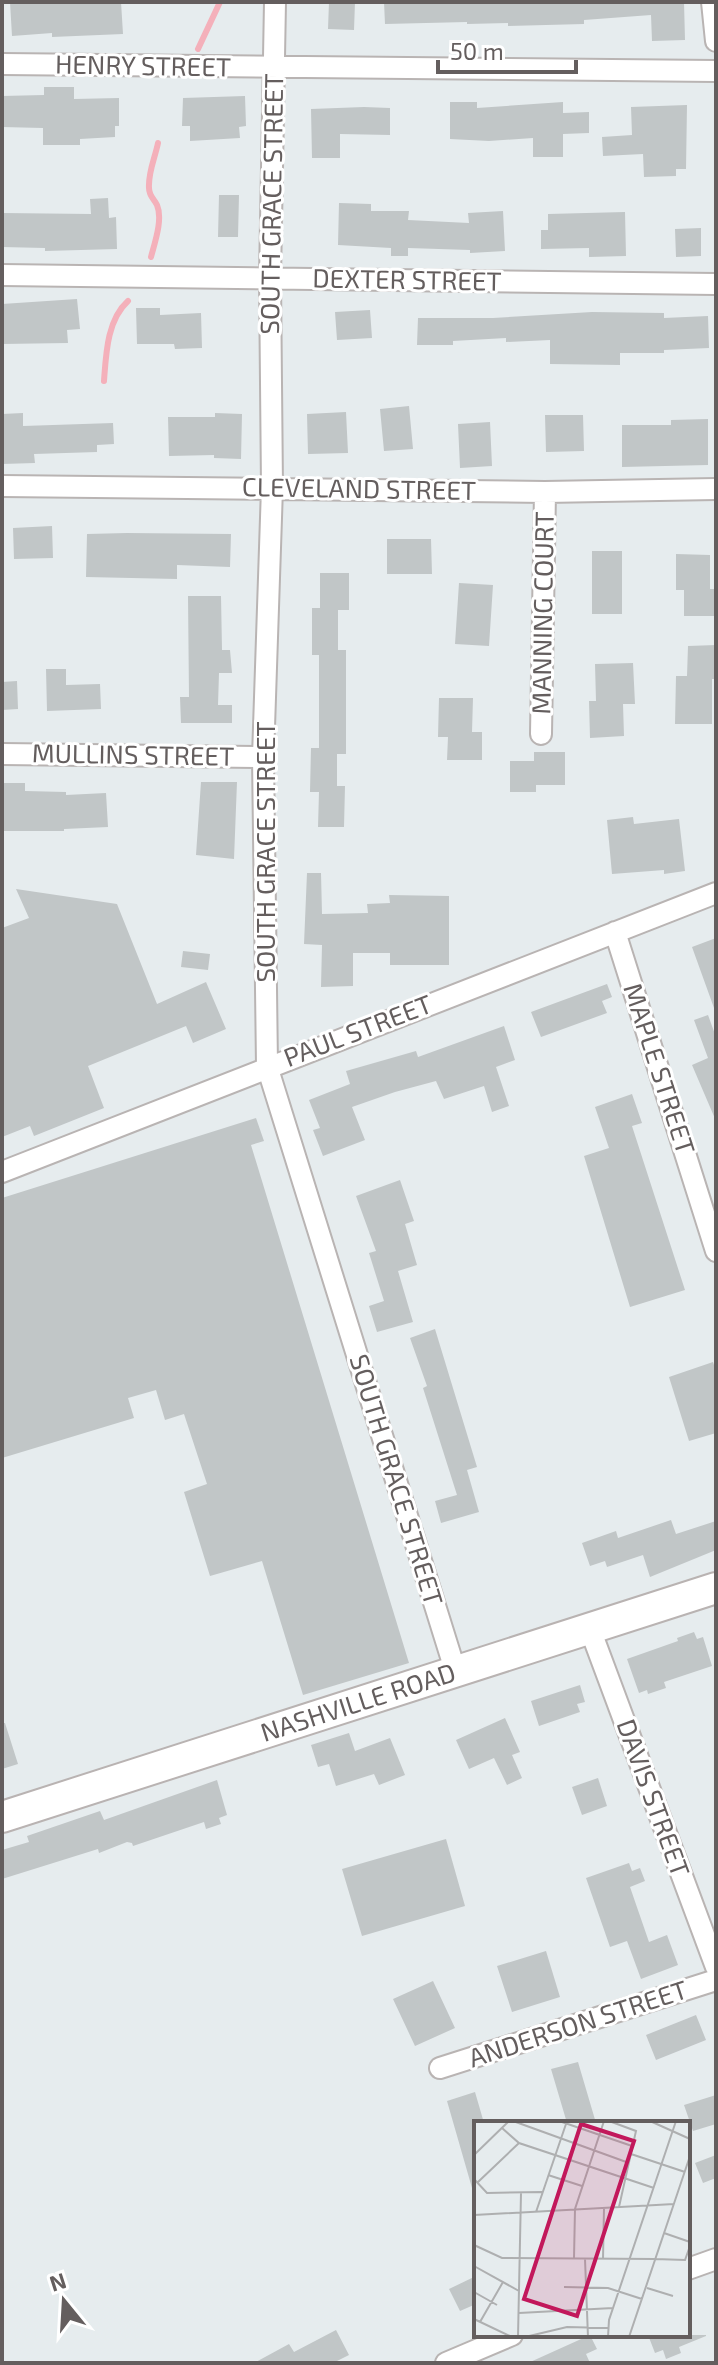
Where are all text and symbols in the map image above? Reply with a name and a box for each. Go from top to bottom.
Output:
scale bar [438,24,576,74]
text: 50 m [450,36,504,65]
street label: HENRY STREET [55,47,231,82]
street label: SOUTH GRACE STREET [253,73,288,335]
street label: DEXTER STREET [312,261,502,296]
street label: CLEVELAND STREET [242,470,476,505]
street label: MANNING COURT [524,511,559,715]
street label: SOUTH GRACE STREET [249,721,280,983]
street label: MULLINS STREET [32,736,234,771]
street label: MAPLE STREET [618,979,703,1158]
street label: PAUL STREET [279,987,436,1072]
street label: SOUTH GRACE STREET [344,1350,450,1609]
street label: NASHVILLE ROAD [256,1656,459,1747]
street label: DAVIS STREET [612,1714,697,1881]
street label: ANDERSON STREET [464,1973,691,2073]
inset map [474,2121,690,2337]
north arrow [24,2261,104,2341]
text: N [46,2266,69,2296]

